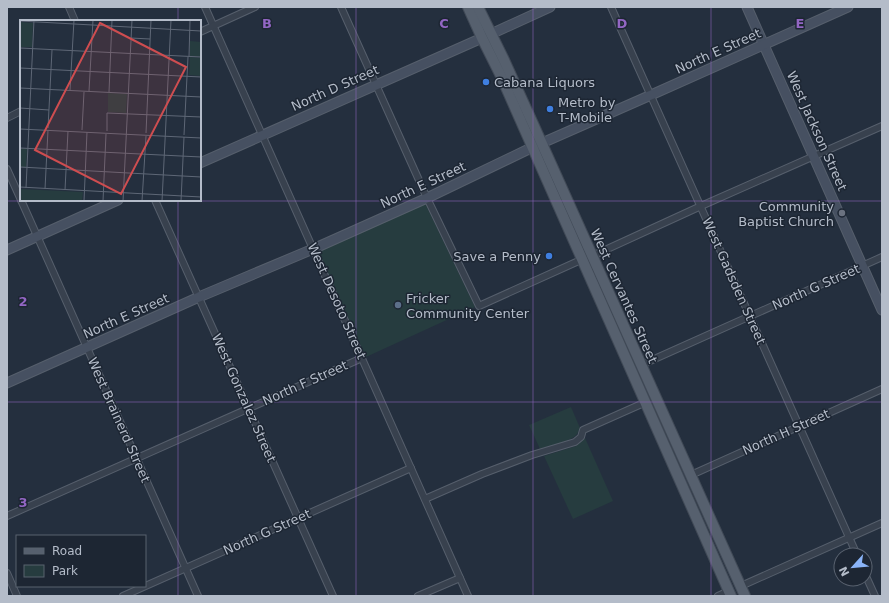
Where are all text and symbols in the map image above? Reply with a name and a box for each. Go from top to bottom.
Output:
text: B [262,16,272,31]
text: C [439,16,449,31]
text: D [617,16,628,31]
text: E [796,16,804,31]
inset map [20,20,201,201]
street label: North E Street [673,25,763,77]
street label: North D Street [289,62,381,114]
street label: West Jackson Street [784,69,850,193]
place label: Cabana Liquors [494,75,595,90]
marker: Cabana Liquors [481,77,491,87]
place label: Metro by T-Mobile [557,95,616,125]
marker: Metro by T-Mobile [545,104,555,114]
street label: North E Street [378,159,468,211]
place label: Community Baptist Church [738,199,834,229]
marker: Community Baptist Church [837,208,847,218]
street label: West Gadsden Street [699,215,769,347]
street label: West Cervantes Street [587,226,661,366]
street label: West Desoto Street [305,241,369,361]
place label: Save a Penny [453,249,541,264]
marker: Save a Penny [544,251,554,261]
street label: North G Street [770,261,862,313]
street label: North E Street [81,290,171,342]
place label: Fricker Community Center [406,291,530,321]
text: 2 [18,294,28,309]
marker: Fricker Community Center [393,300,403,310]
street label: West Gonzalez Street [209,331,279,465]
street label: West Brainerd Street [85,355,153,485]
street label: North F Street [260,358,350,408]
street label: North H Street [740,406,832,458]
text: 3 [18,495,28,510]
street label: North G Street [221,506,313,558]
legend [16,535,146,587]
text: Road [52,544,82,558]
north arrow [833,547,873,587]
text: Park [52,564,78,578]
text: N [837,564,852,578]

